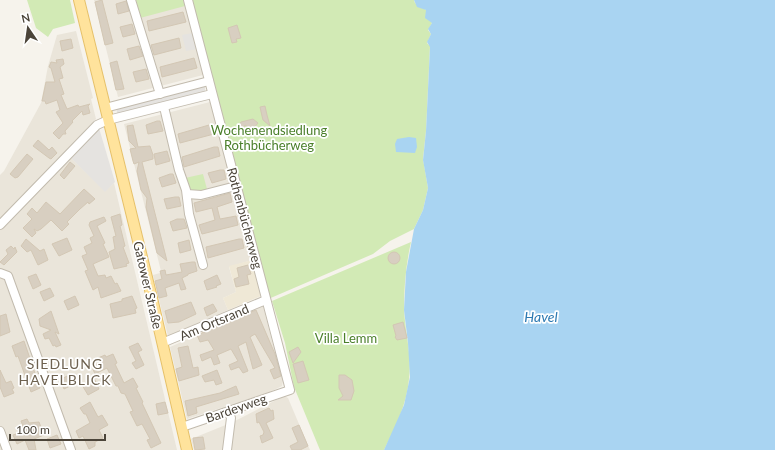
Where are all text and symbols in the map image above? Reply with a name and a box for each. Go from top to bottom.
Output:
north arrow [8,8,48,48]
text: N [20,10,31,25]
park label: Wochenendsiedlung Rothbücherweg [211,122,327,153]
street label: Rothenbücherweg [224,166,266,271]
street label: Gatower Straße [130,240,166,330]
street label: Am Ortsrand [177,300,251,344]
water label: Havel [524,308,558,325]
park label: Villa Lemm [315,330,377,346]
district label: SIEDLUNG HAVELBLICK [19,355,111,388]
street label: Bardeyweg [203,390,269,426]
scale bar [10,416,105,442]
text: 100 m [16,422,50,437]

